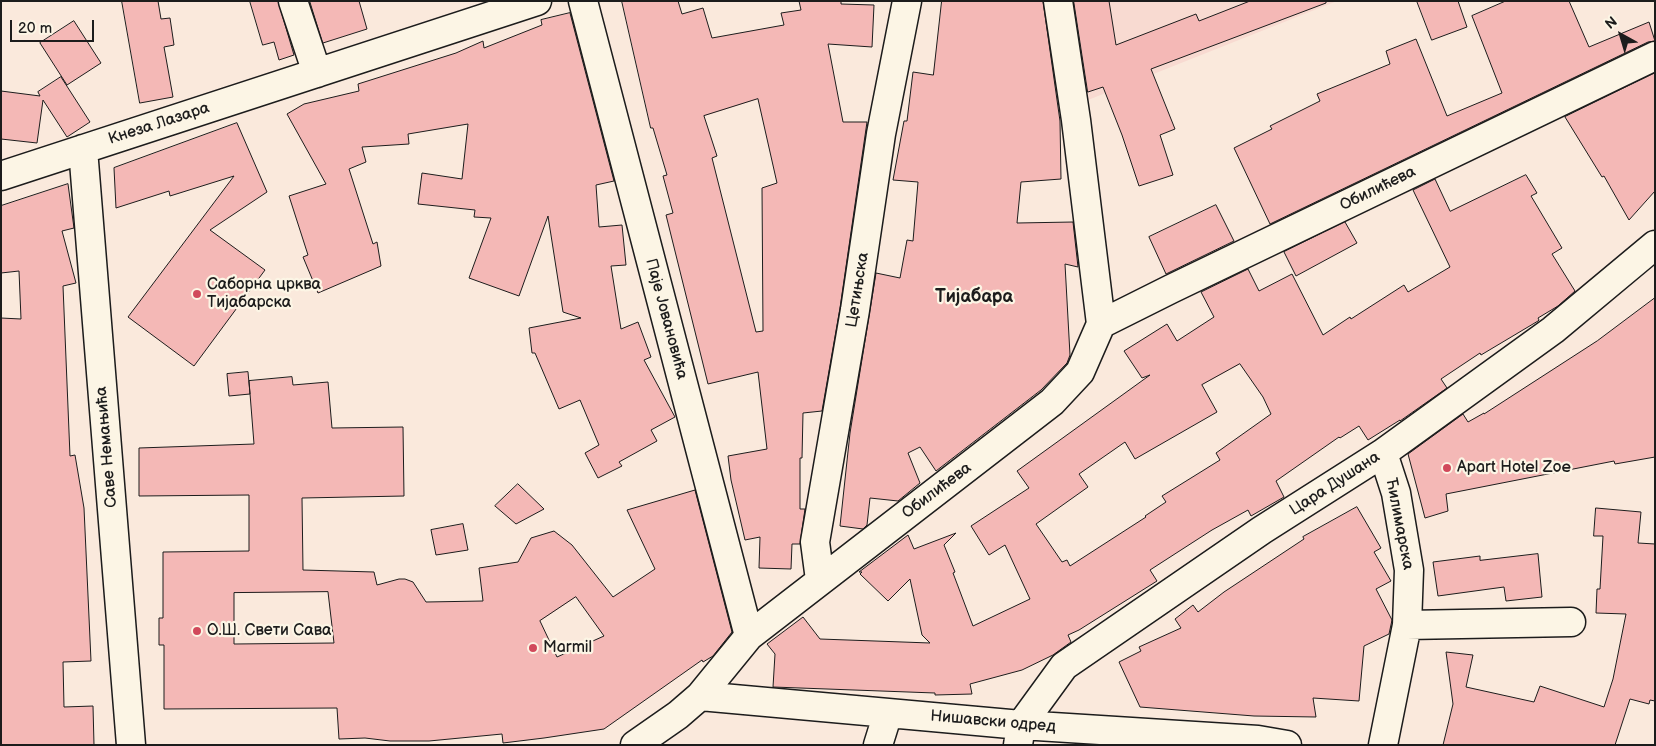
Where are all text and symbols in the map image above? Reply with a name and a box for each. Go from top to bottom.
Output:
scale bar [12,10,96,42]
north arrow [1596,10,1646,60]
text: N [1602,13,1621,33]
text: 20 m [18,19,52,38]
street label: Кнеза Лазара [106,99,212,149]
street label: Обилићева [1337,162,1419,216]
street label: Цетињска [843,251,873,329]
street label: Паје Јовановића [641,257,691,381]
place label: Саборна црква Тијабарска [207,275,321,313]
district label: Тијабара [935,286,1013,308]
marker: Саборна црква Тијабарска [191,288,203,300]
street label: Саве Немањића [92,386,122,508]
street label: Цара Душана [1286,448,1384,520]
place label: Apart Hotel Zoe [1457,458,1571,478]
street label: Обилићева [899,459,975,523]
marker: Apart Hotel Zoe [1441,462,1453,474]
street label: Ћилимарска [1381,477,1417,571]
place label: О.Ш. Свети Сава [207,621,331,641]
marker: О.Ш. Свети Сава [191,625,203,637]
place label: Marmil [543,638,592,658]
marker: Marmil [527,642,539,654]
street label: Нишавски одред [929,707,1057,737]

